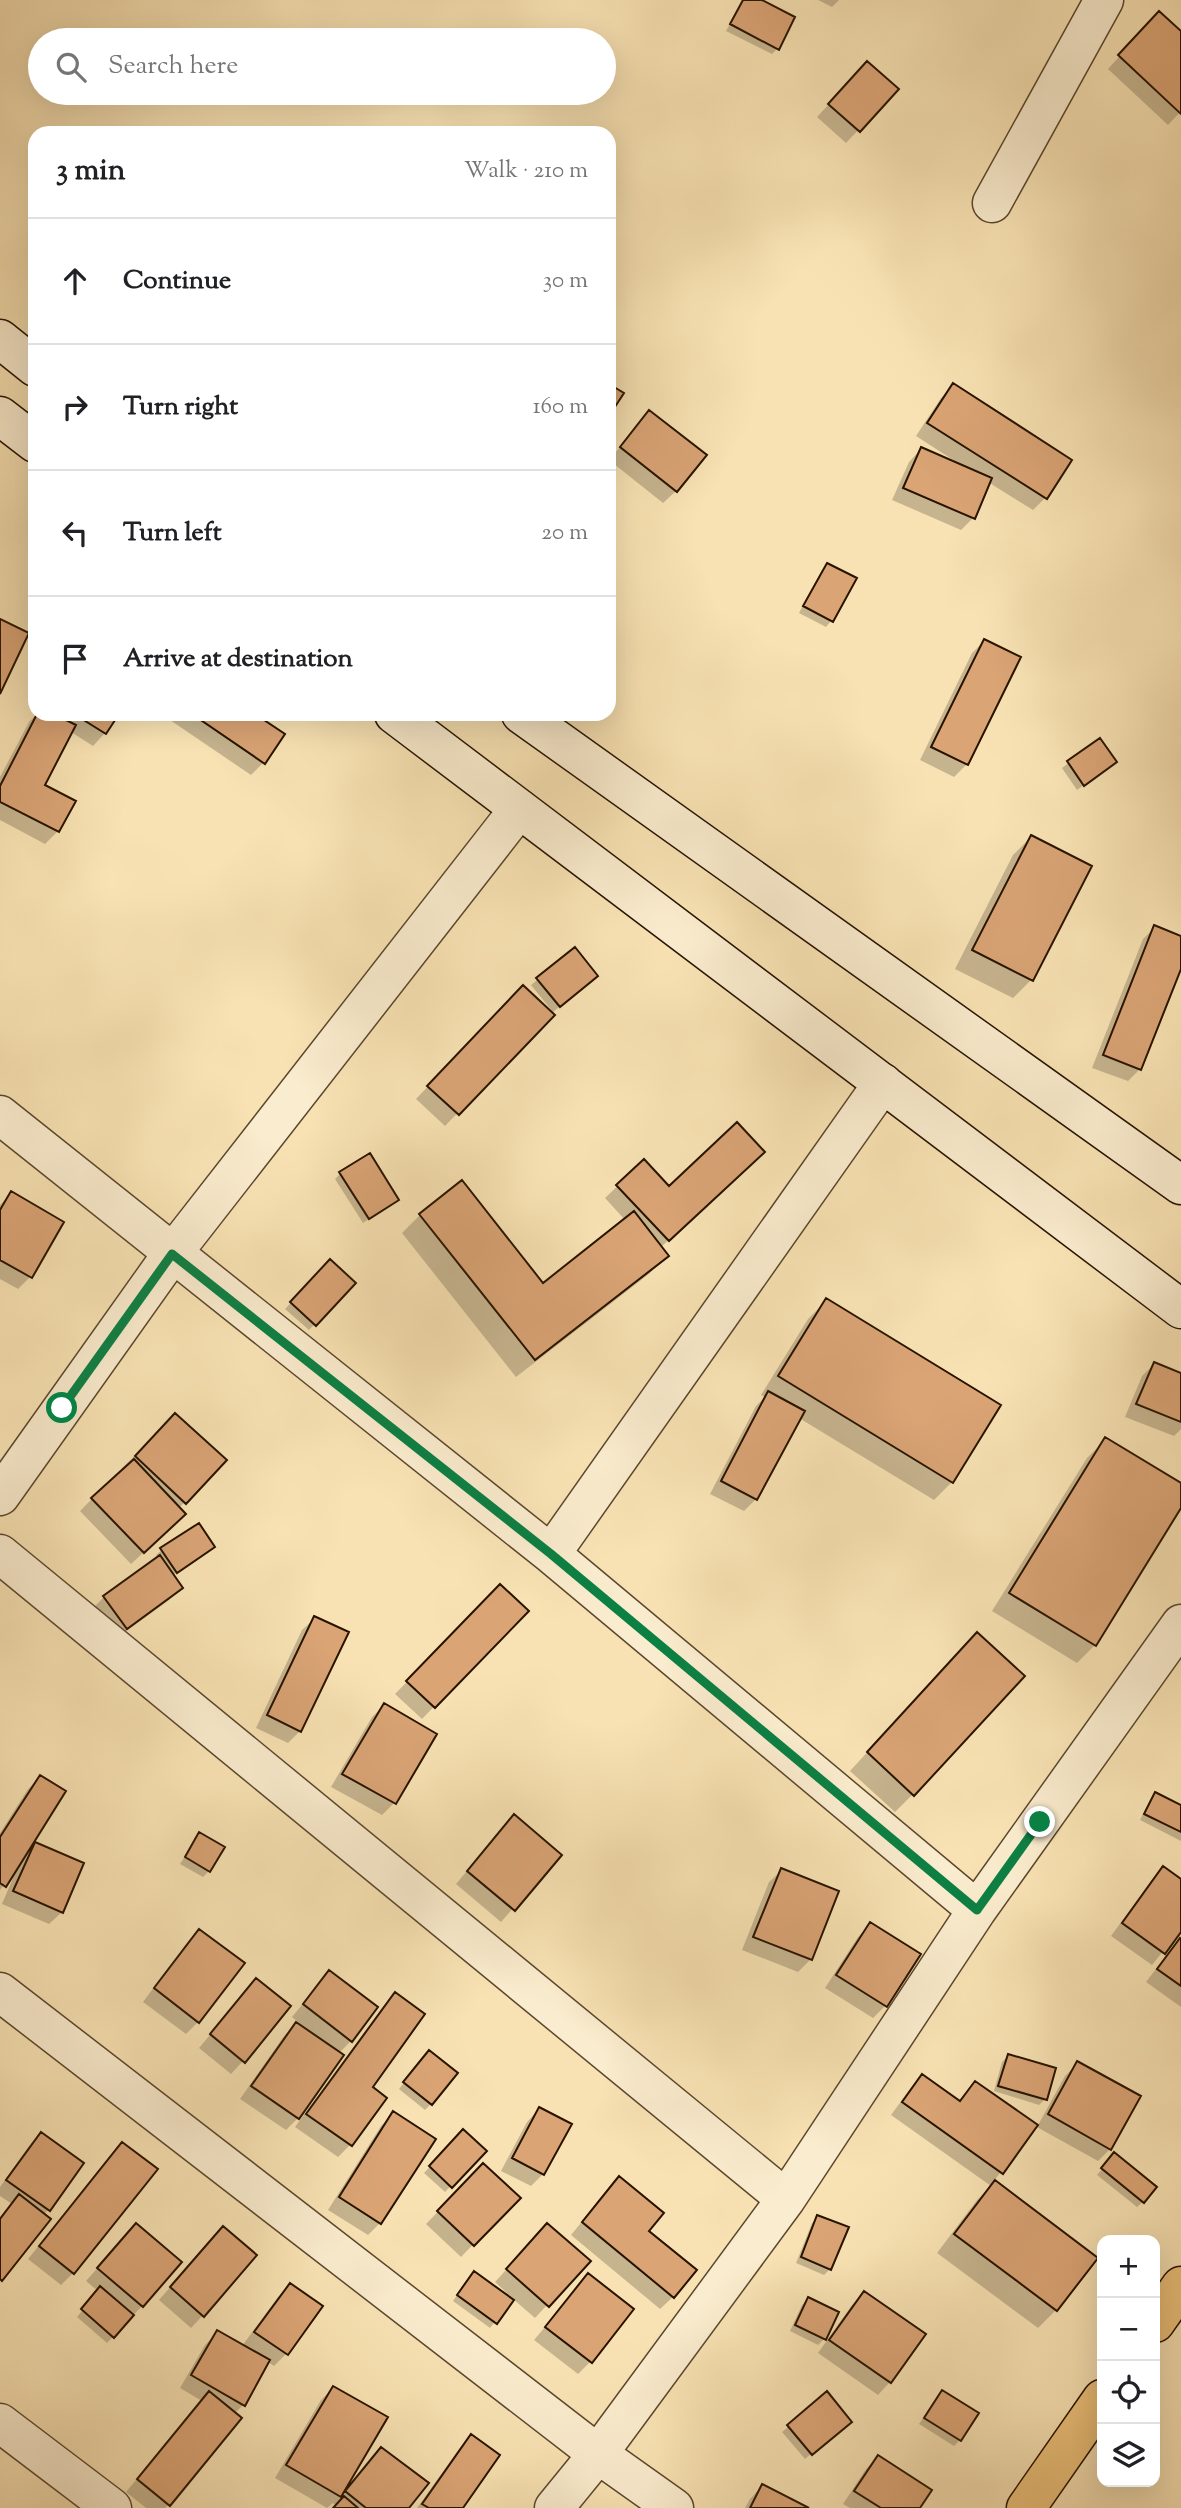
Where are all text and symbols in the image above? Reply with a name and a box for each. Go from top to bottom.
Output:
search box [28,28,616,105]
icon: search [52,48,90,86]
text: Search here [108,48,238,85]
text: 3 min [56,150,126,193]
text: Walk · 210 m [464,155,588,188]
icon: ahead [56,262,94,300]
text: Continue [123,263,231,300]
text: 30 m [543,265,588,298]
icon: right [56,388,94,426]
text: Turn right [123,389,238,426]
text: 160 m [533,391,588,424]
icon: left [56,514,94,552]
text: Turn left [123,515,222,552]
text: 20 m [541,517,588,550]
icon: arrive [56,640,94,678]
text: Arrive at destination [123,641,353,678]
route start [46,1392,77,1423]
route end [1024,1806,1055,1837]
map controls [1097,2235,1160,2487]
button: + [1097,2235,1160,2298]
button: − [1097,2298,1160,2361]
button: locate [1097,2361,1160,2424]
button: layers [1097,2424,1160,2487]

